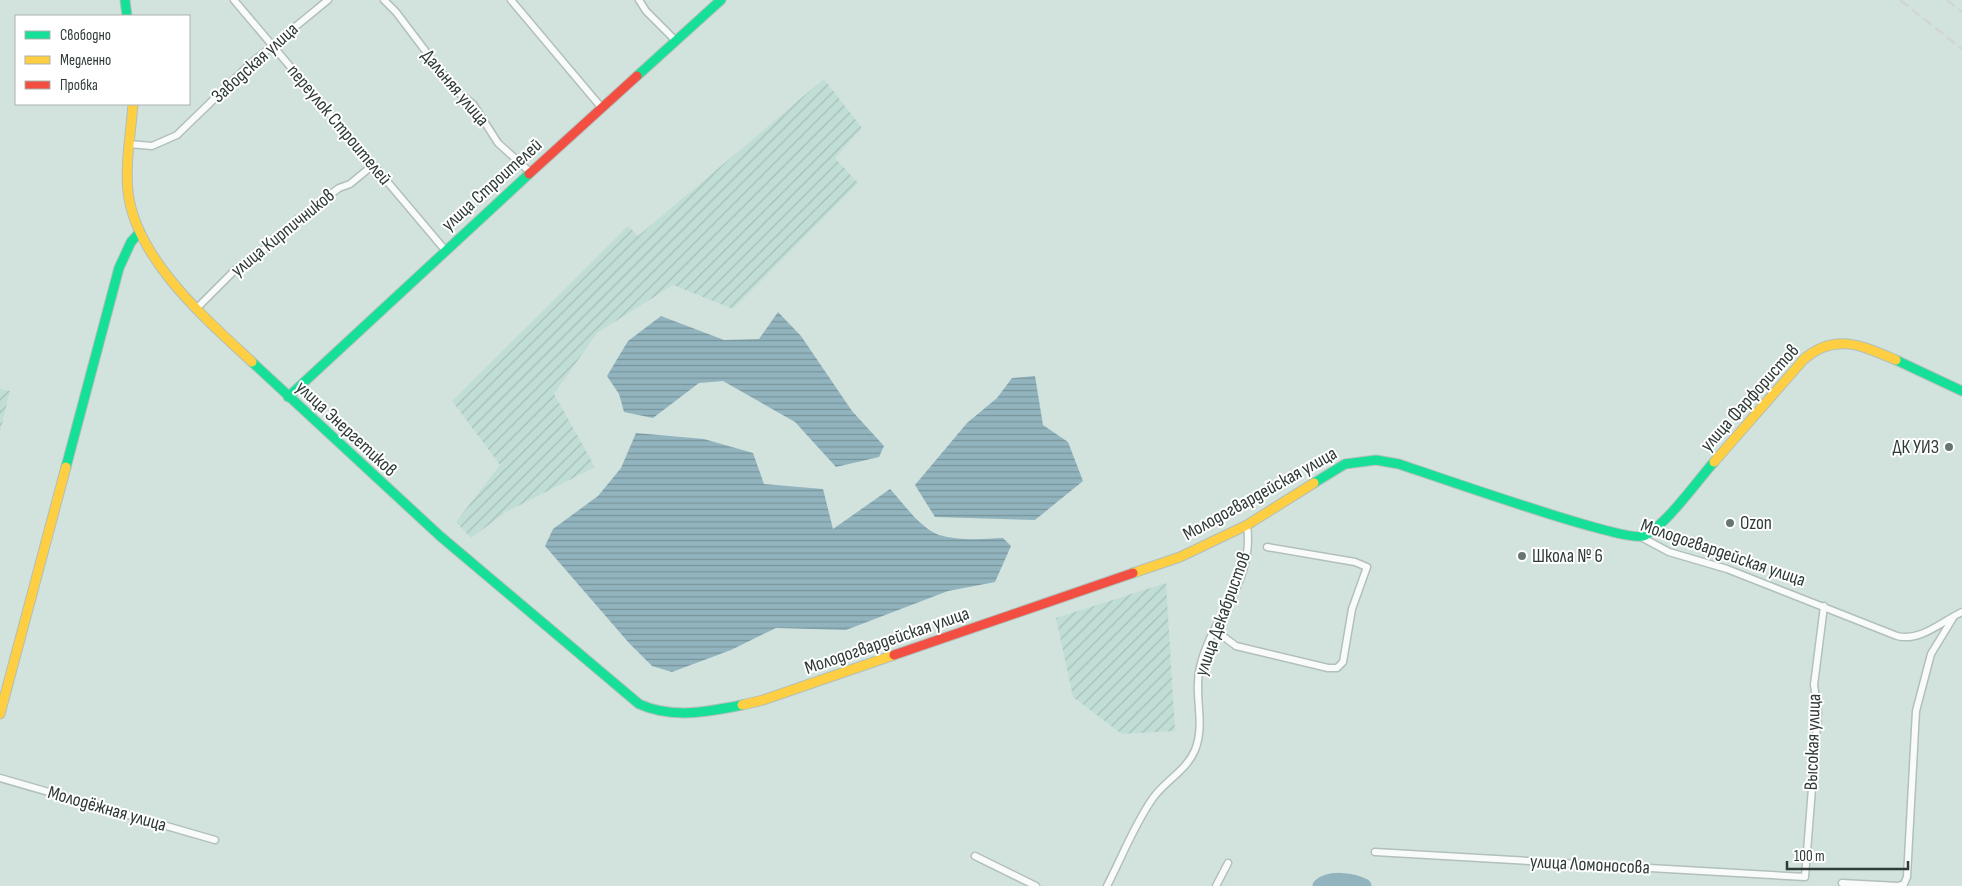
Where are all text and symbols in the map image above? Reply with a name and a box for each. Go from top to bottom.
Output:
legend [15,15,190,105]
street label: Заводская улица [207,18,303,108]
text: Свободно [60,26,111,45]
street label: Дальняя улица [416,45,494,131]
text: Медленно [60,51,111,70]
street label: переулок Строителей [282,60,396,190]
text: Пробка [60,76,98,95]
street label: улица Строителей [437,134,547,236]
street label: улица Кирпичников [226,184,340,282]
street label: улица Фарфористов [1696,340,1804,456]
street label: улица Энергетиков [291,376,401,482]
place label: ДК УИЗ [1892,436,1939,459]
marker: ДК УИЗ [1943,441,1955,453]
street label: Молодогвардейская улица [1179,442,1341,546]
place label: Ozon [1740,512,1772,535]
street label: Молодогвардейская улица [1638,514,1808,592]
marker: Ozon [1724,517,1736,529]
place label: Школа № 6 [1532,545,1603,568]
street label: улица Декабристов [1190,549,1256,679]
marker: Школа № 6 [1516,550,1528,562]
street label: Молодогвардейская улица [802,602,972,680]
street label: Высокая улица [1800,693,1826,791]
street label: Молодёжная улица [45,781,169,837]
scale bar [1787,838,1908,870]
text: 100 m [1794,847,1825,866]
street label: улица Ломоносова [1530,850,1650,880]

